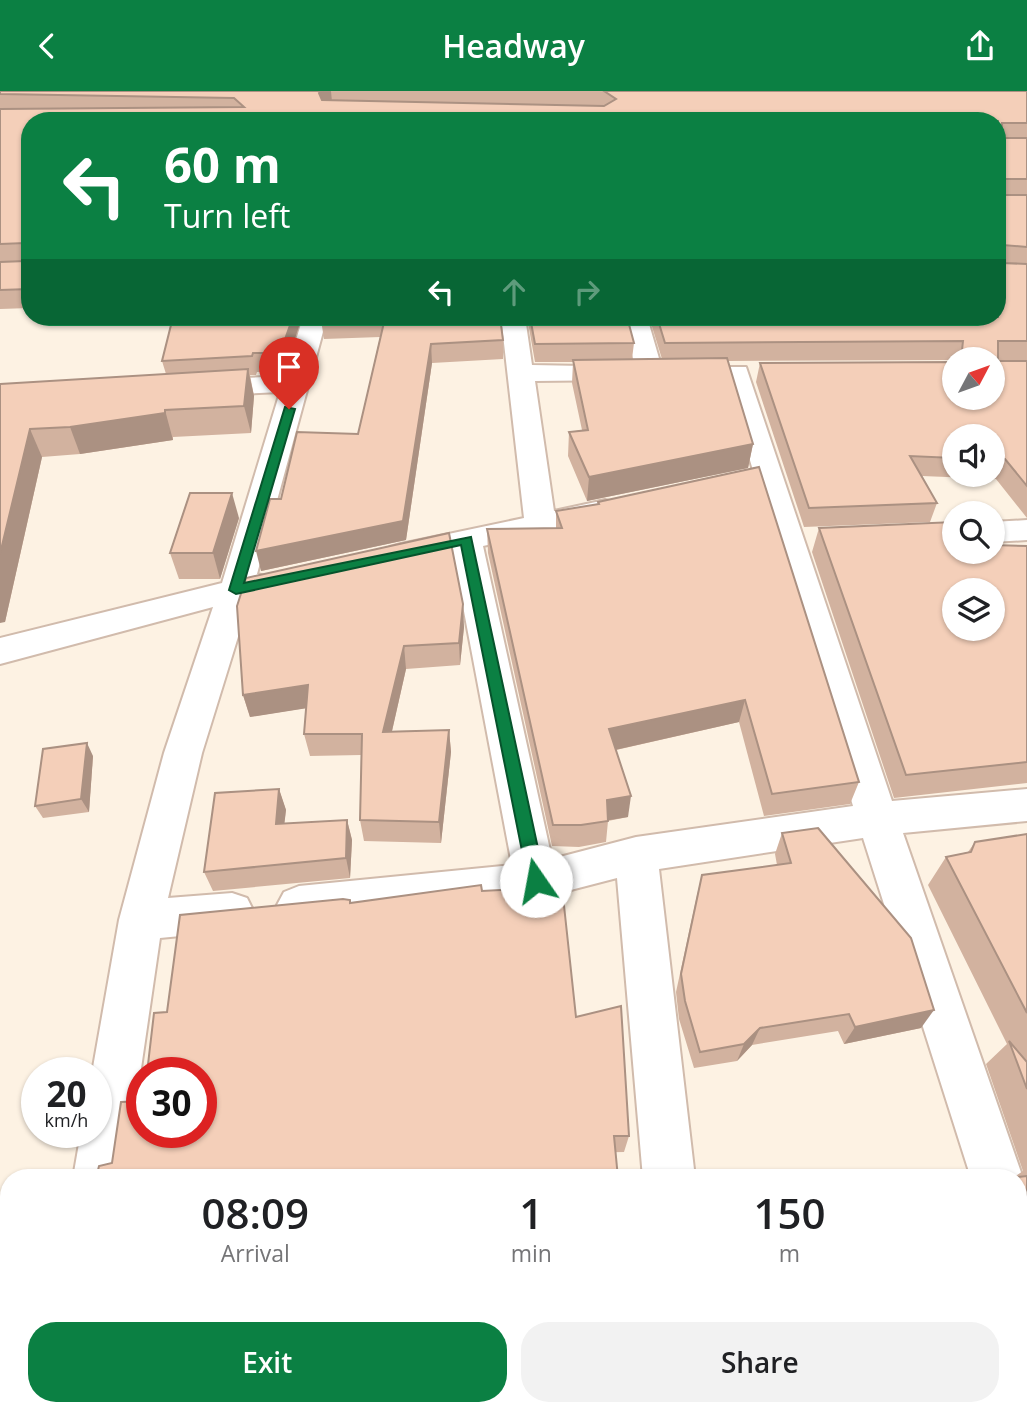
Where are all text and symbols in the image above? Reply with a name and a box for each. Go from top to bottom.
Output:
text: Headway [442,24,585,67]
icon: back [28,27,66,65]
icon: share [961,27,999,65]
text: 60 m [164,131,281,197]
icon: left [49,140,140,231]
text: Turn left [164,194,290,237]
icon: left [422,273,460,311]
icon: ahead [495,273,533,311]
icon: right [568,273,606,311]
pin [259,337,319,409]
north arrow [942,347,1004,409]
map controls [942,347,1005,641]
icon: arrive [270,348,308,386]
button: sound [942,424,1005,487]
button: search [942,501,1005,564]
button: layers [942,578,1005,641]
position arrow [499,844,573,918]
speed limit sign: 30 [126,1057,217,1148]
text: 20 [46,1070,87,1117]
text: km/h [45,1108,88,1132]
text: 08:09 [202,1184,309,1241]
text: 1 [519,1184,543,1241]
text: 150 [753,1184,825,1241]
text: Arrival [221,1237,290,1269]
text: min [511,1237,552,1269]
text: m [779,1237,800,1269]
button: Exit [28,1322,507,1402]
button: Share [521,1322,999,1402]

